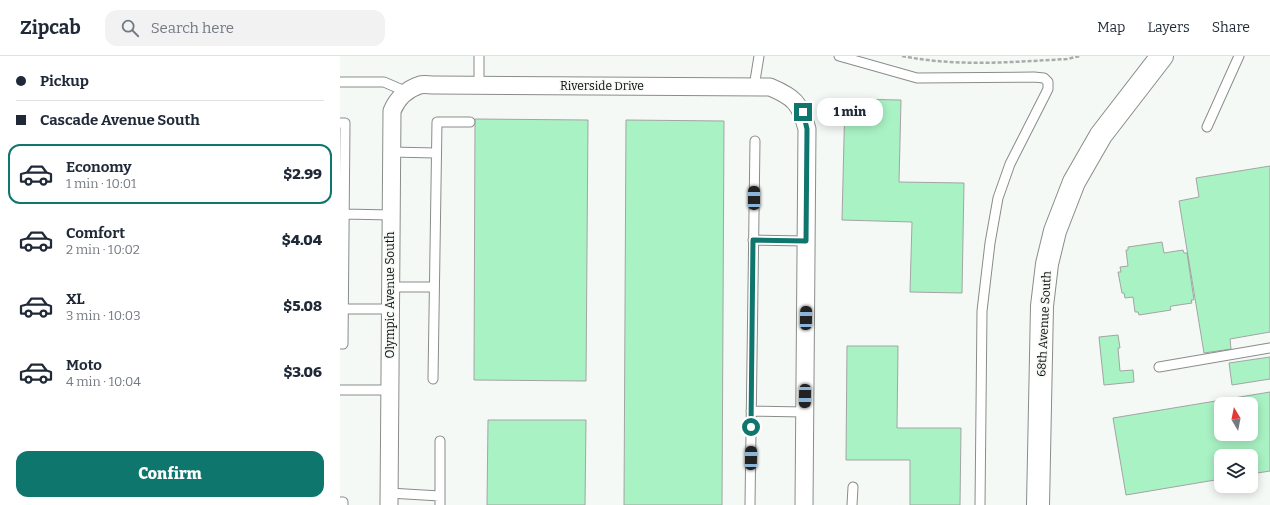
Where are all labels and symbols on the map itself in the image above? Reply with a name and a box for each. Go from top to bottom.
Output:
street label: Riverside Drive [560,79,644,93]
callout: 1 min [817,98,883,126]
route end [794,103,812,121]
car [748,186,760,210]
street label: Olympic Avenue South [383,231,397,358]
street label: 68th Avenue South [1034,270,1054,377]
car [800,306,812,330]
car [799,384,811,408]
north arrow [1214,397,1258,441]
route start [742,418,760,436]
car [745,446,757,470]

